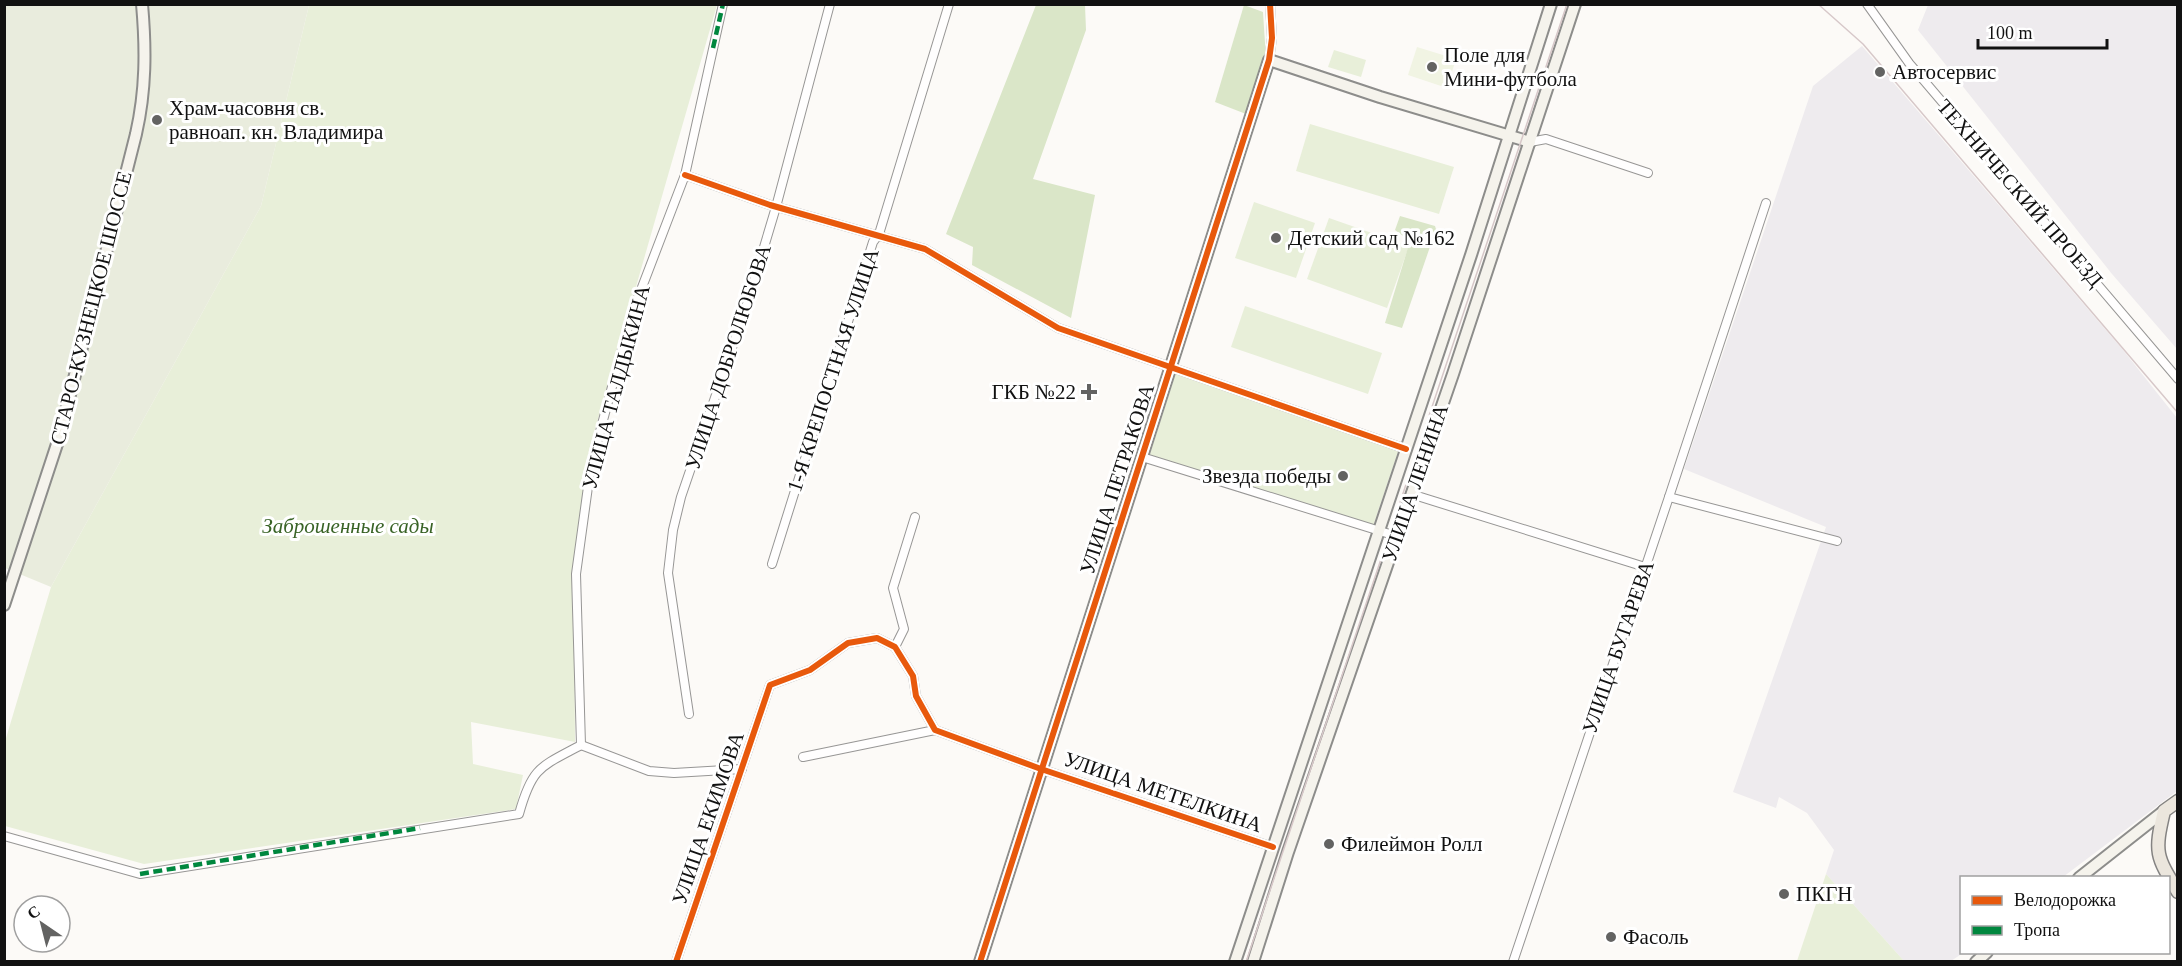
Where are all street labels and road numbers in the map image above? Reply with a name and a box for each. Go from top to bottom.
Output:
street label: ТЕХНИЧЕСКИЙ ПРОЕЗД [1932,95,2108,291]
street label: СТАРО-КУЗНЕЦКОЕ ШОССЕ [45,169,137,447]
street label: УЛИЦА ДОБРОЛЮБОВА [680,240,776,473]
street label: 1-Я КРЕПОСТНАЯ УЛИЦА [782,244,884,495]
street label: УЛИЦА ТАЛДЫКИНА [577,281,655,492]
street label: УЛИЦА ПЕТРАКОВА [1075,380,1159,577]
street label: УЛИЦА ЛЕНИНА [1377,400,1454,565]
street label: УЛИЦА БУГАРЕВА [1577,557,1659,737]
street label: УЛИЦА ЕКИМОВА [667,728,749,908]
street label: УЛИЦА МЕТЕЛКИНА [1061,747,1266,837]

